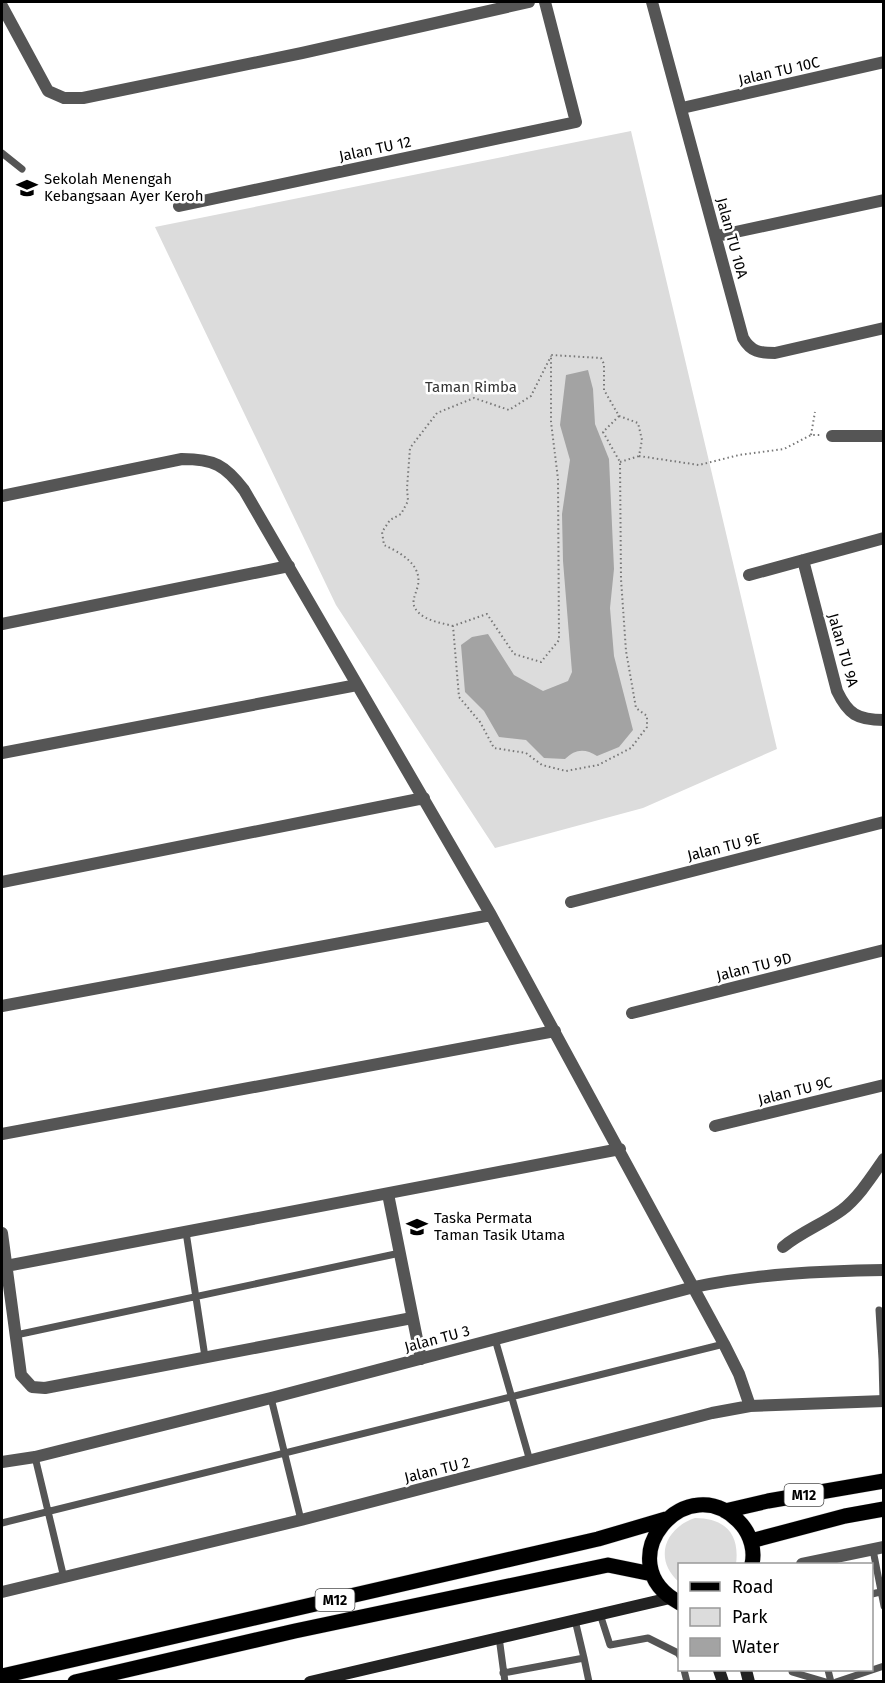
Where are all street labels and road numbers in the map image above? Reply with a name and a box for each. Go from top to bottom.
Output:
street label: Jalan TU 10C [737,53,822,89]
street label: Jalan TU 12 [337,133,413,165]
street label: Jalan TU 10A [713,196,752,281]
street label: Jalan TU 9A [824,611,862,689]
street label: Jalan TU 9E [685,829,763,865]
street label: Jalan TU 9D [714,949,794,985]
street label: Jalan TU 9C [756,1073,835,1109]
street label: Jalan TU 3 [402,1322,472,1356]
street label: Jalan TU 2 [402,1453,472,1487]
road number: M12 [784,1484,824,1506]
road number: M12 [316,1589,354,1611]

